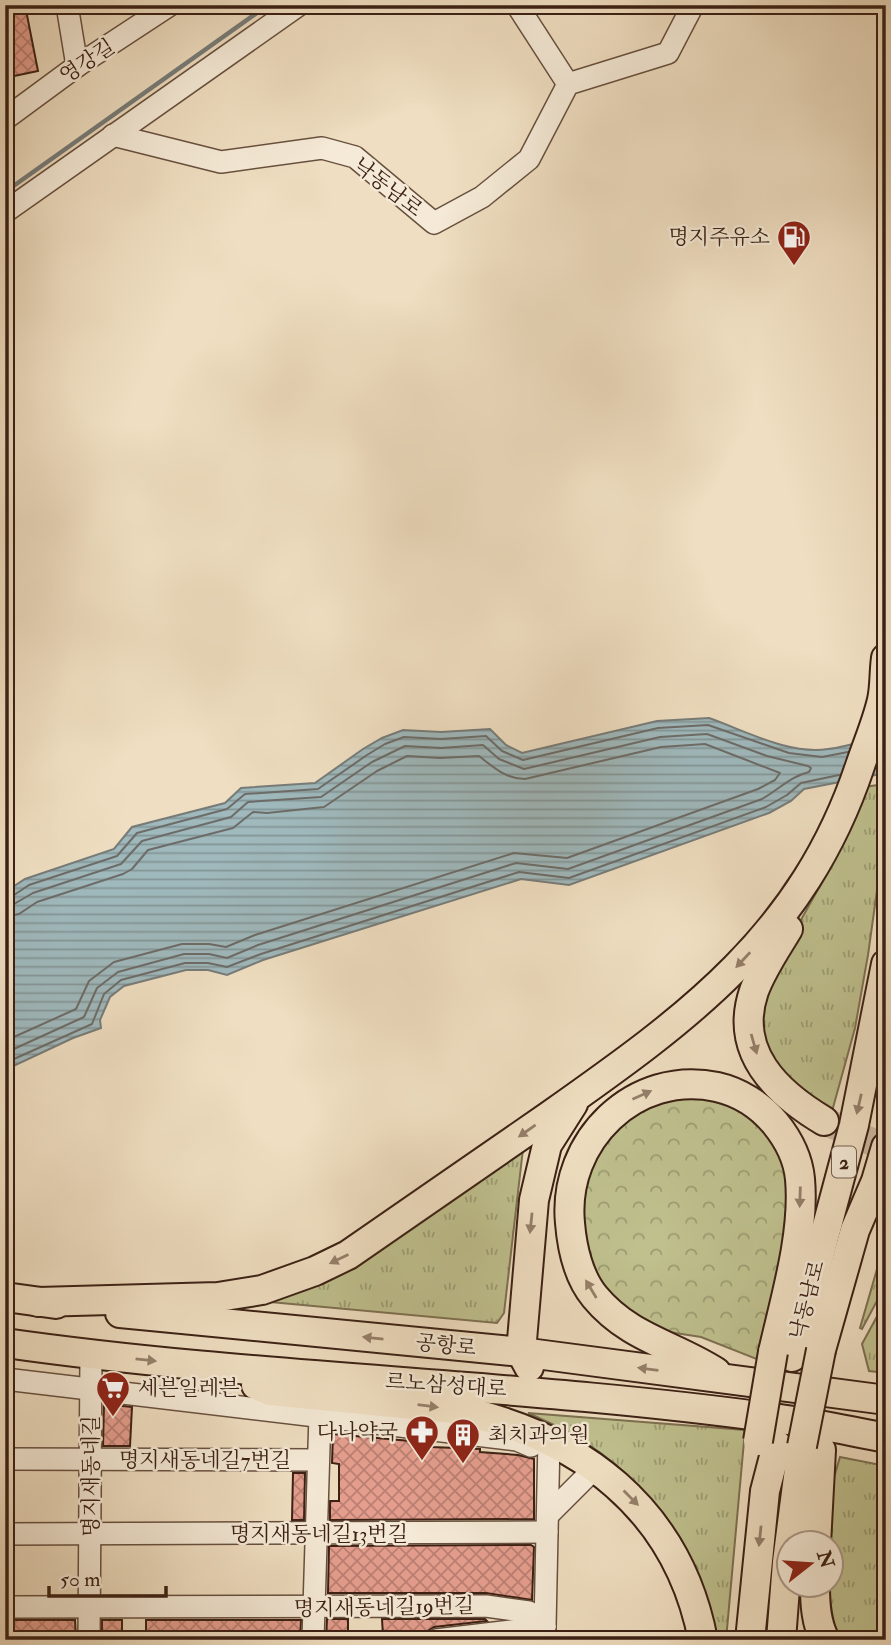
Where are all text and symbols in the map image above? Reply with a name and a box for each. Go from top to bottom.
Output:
street label: 영강길 [55,33,120,90]
street label: 낙동남로 [347,152,428,223]
fuel station icon: 명지주유소 [775,218,813,267]
place label: 명지주유소 [669,224,770,251]
one-way arrow [736,951,752,968]
one-way arrow [749,1034,759,1055]
one-way arrow [632,1089,652,1101]
one-way arrow [853,1093,864,1115]
one-way arrow [518,1124,536,1138]
road number: 2 [832,1146,856,1178]
one-way arrow [795,1187,806,1209]
one-way arrow [526,1212,537,1234]
one-way arrow [329,1254,349,1265]
street label: 낙동남로 [784,1257,831,1343]
one-way arrow [585,1279,598,1299]
street label: 공항로 [414,1329,478,1362]
one-way arrow [362,1332,384,1343]
one-way arrow [135,1355,157,1366]
one-way arrow [637,1363,659,1374]
street label: 르노삼성대로 [384,1368,508,1403]
supermarket icon: 세븐일레븐 [94,1369,132,1418]
place label: 세븐일레븐 [138,1375,239,1402]
one-way arrow [417,1401,439,1412]
pharmacy icon: 다나약국 [403,1413,441,1462]
street label: 명지새동네길 [78,1415,105,1537]
building icon: 최치과의원 [444,1416,482,1465]
place label: 다나약국 [317,1419,398,1446]
place label: 최치과의원 [488,1422,589,1449]
street label: 명지새동네길7번길 [119,1447,291,1474]
one-way arrow [623,1490,639,1506]
street label: 명지새동네길13번길 [230,1521,408,1548]
one-way arrow [755,1525,766,1547]
north arrow [776,1530,846,1600]
text: N [811,1547,840,1572]
scale bar [49,1554,166,1598]
text: 50 m [60,1566,101,1593]
street label: 명지새동네길19번길 [294,1592,474,1623]

